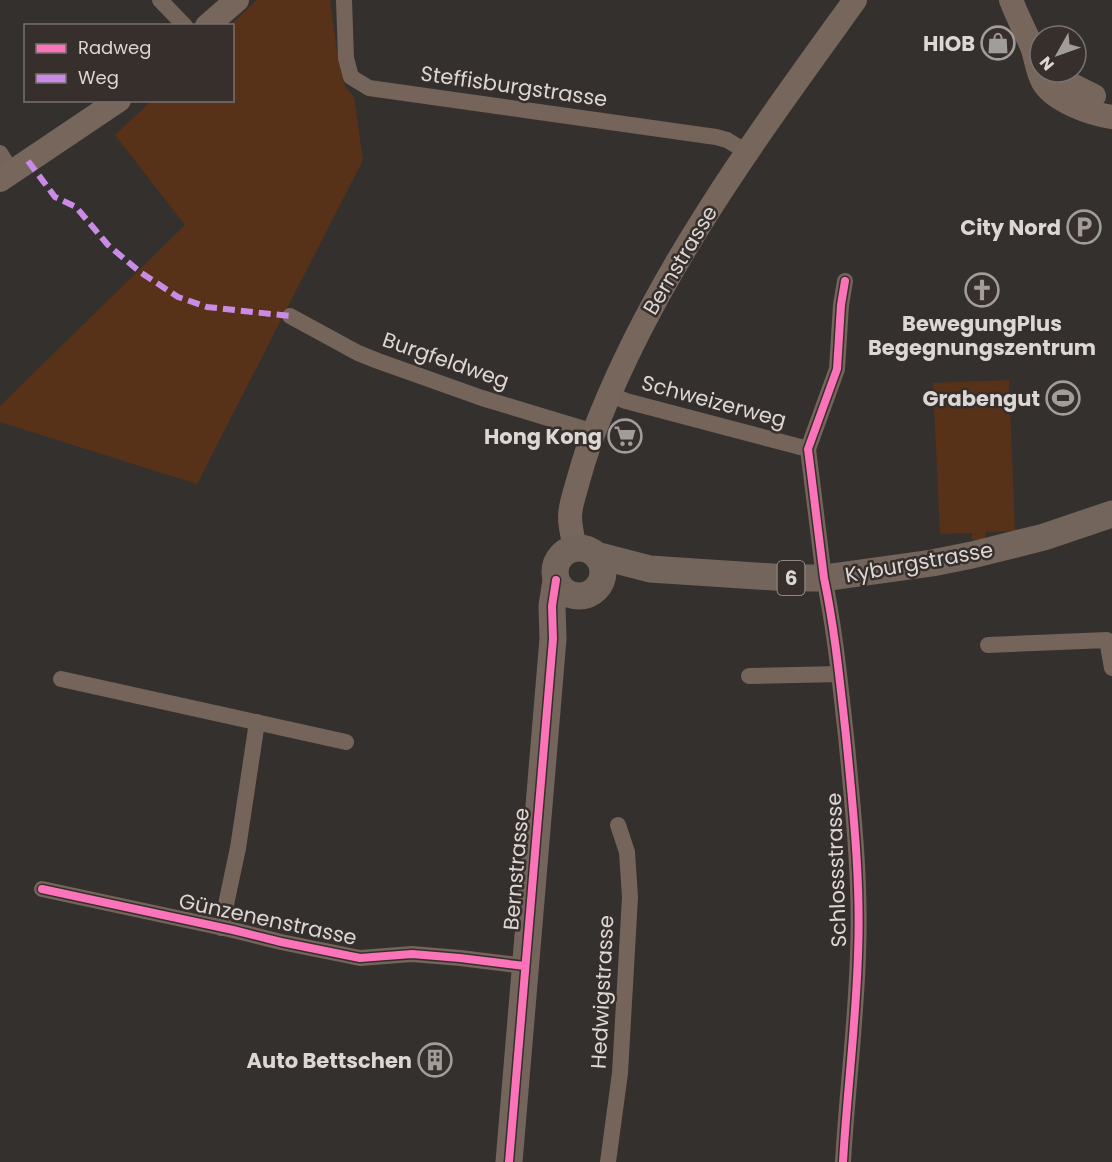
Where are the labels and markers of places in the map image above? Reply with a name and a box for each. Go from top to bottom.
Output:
shop icon: HIOB [980,25,1016,61]
place label: HIOB [923,29,975,58]
parking icon: City Nord [1066,209,1102,245]
place label: City Nord [960,213,1061,242]
church icon: BewegungPlus Begegnungszentrum [964,272,1000,308]
place label: BewegungPlus Begegnungszentrum [868,309,1096,362]
sports icon: Grabengut [1045,380,1081,416]
place label: Grabengut [922,384,1040,413]
supermarket icon: Hong Kong [607,418,643,454]
place label: Hong Kong [484,422,602,451]
building icon: Auto Bettschen [417,1042,453,1078]
place label: Auto Bettschen [247,1046,412,1075]

